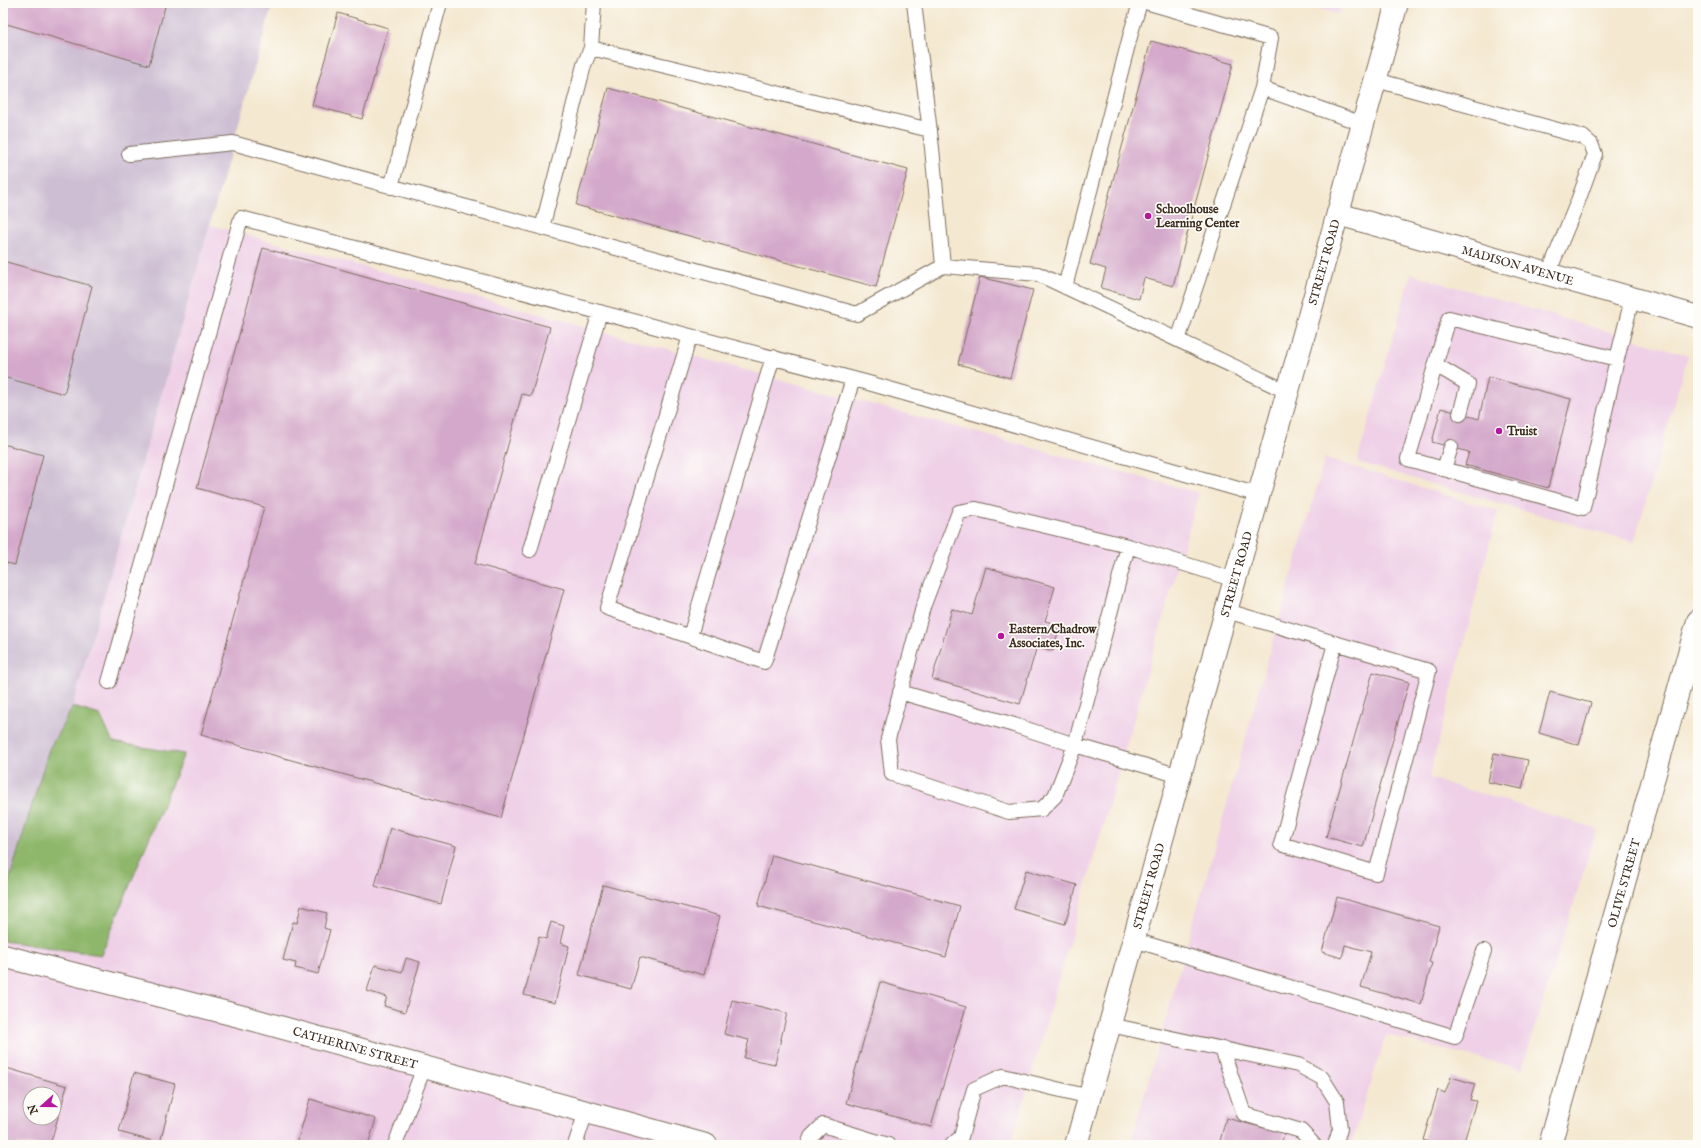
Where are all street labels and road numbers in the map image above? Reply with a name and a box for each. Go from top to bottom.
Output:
street label: STREET ROAD [1305,217,1344,307]
street label: MADISON AVENUE [1460,243,1575,289]
street label: STREET ROAD [1218,529,1256,619]
street label: OLIVE STREET [1605,837,1644,930]
street label: STREET ROAD [1130,841,1169,931]
street label: CATHERINE STREET [291,1024,419,1073]

